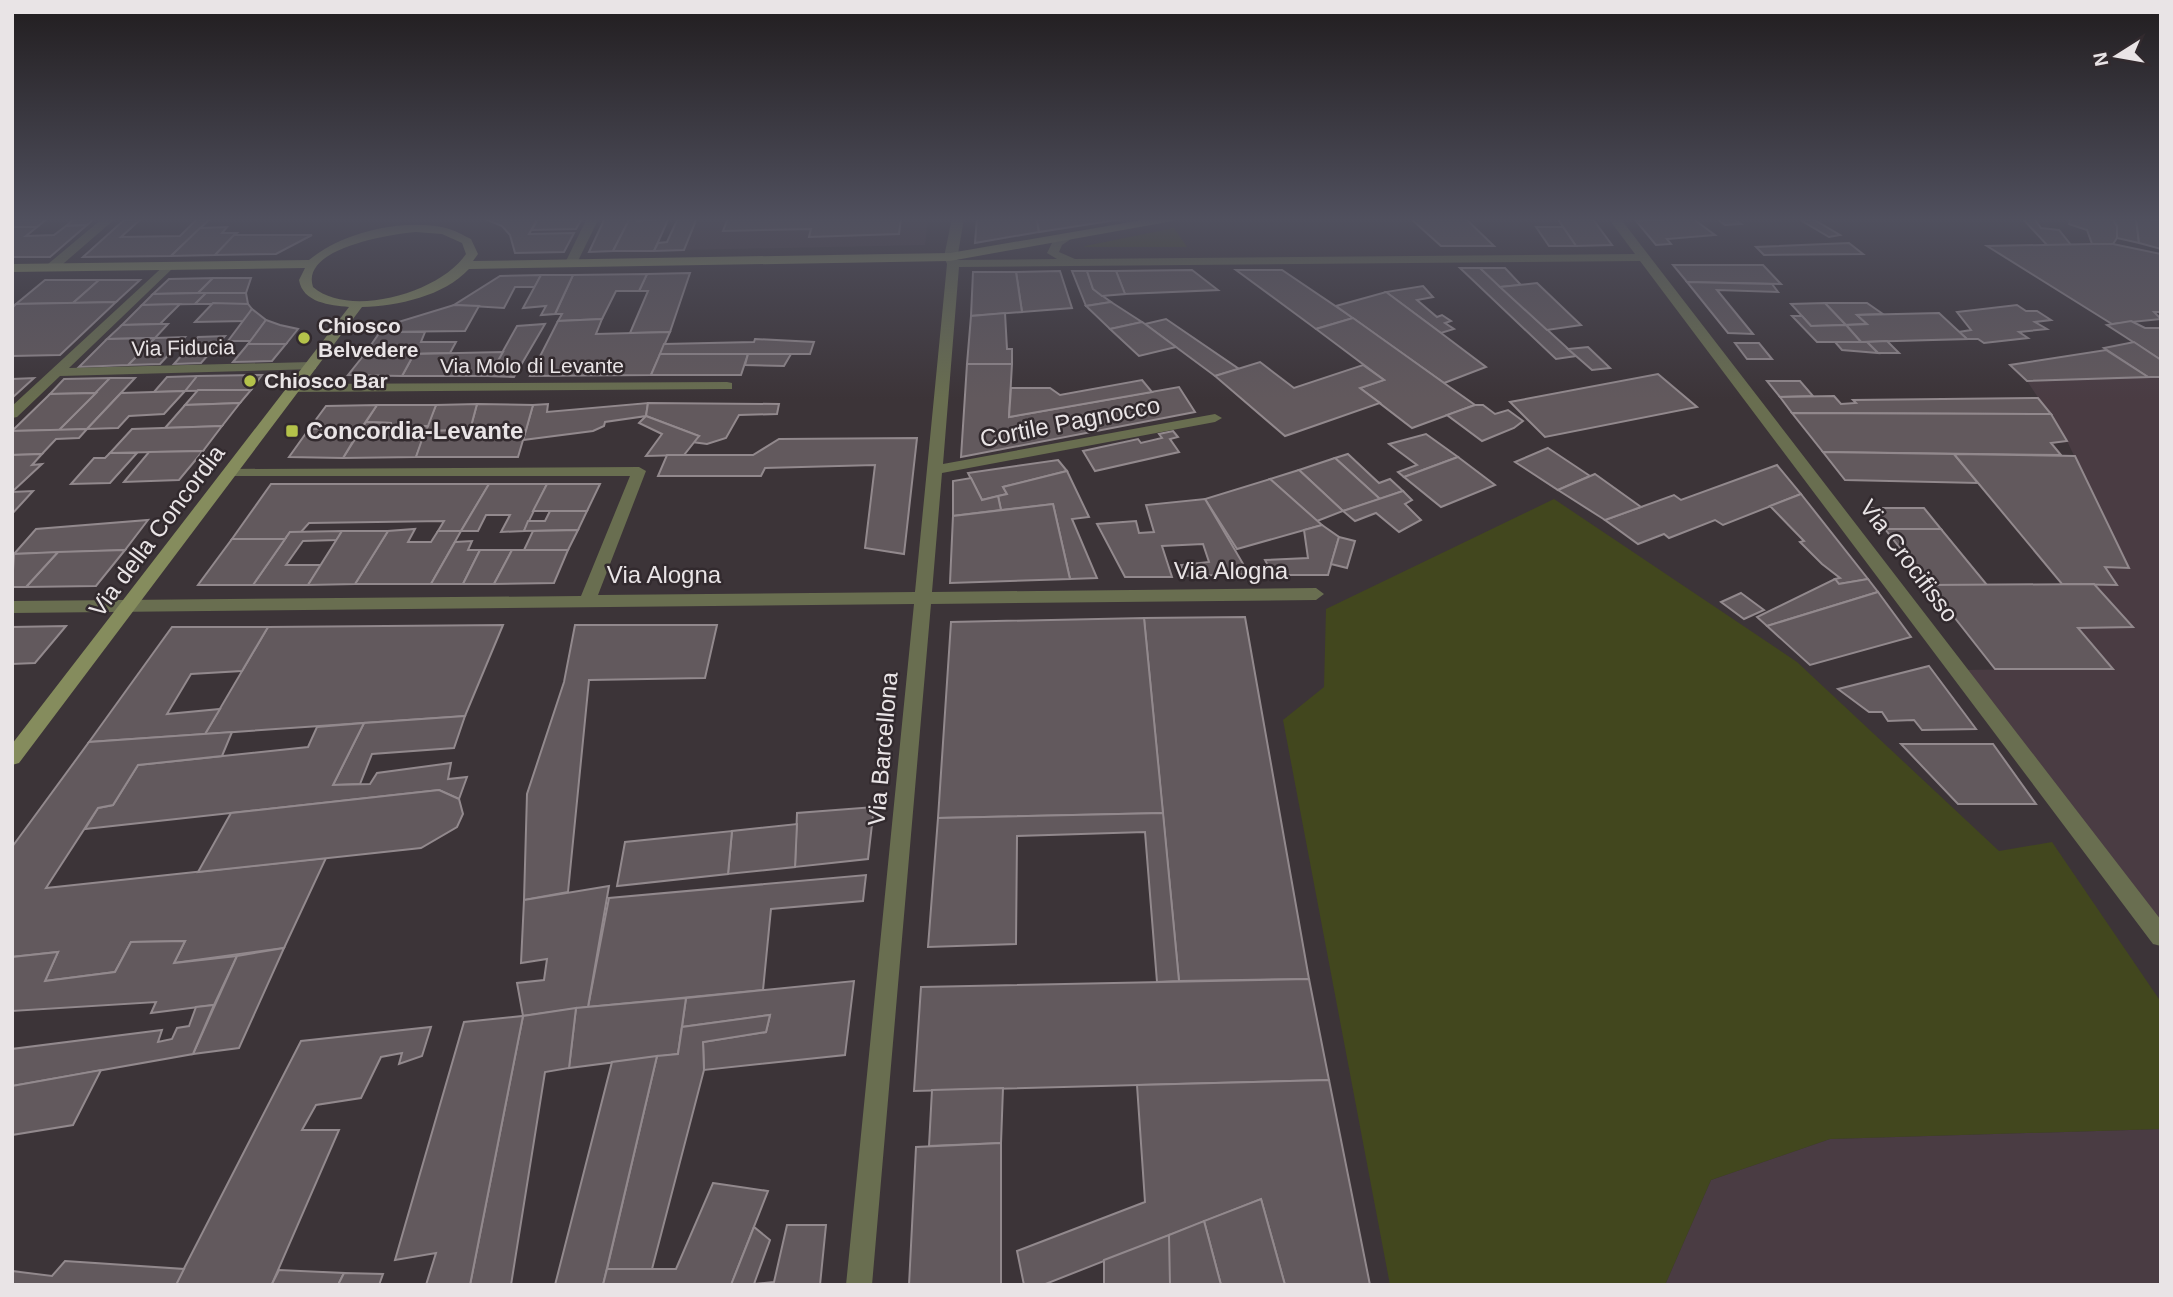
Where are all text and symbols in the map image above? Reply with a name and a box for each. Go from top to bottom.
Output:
north arrow [2082,21,2152,91]
text: N [2089,50,2112,68]
place label: Chiosco Belvedere [318,314,418,361]
marker: Chiosco Belvedere [296,330,312,346]
street label: Via Fiducia [131,335,235,360]
street label: Via Molo di Levante [440,354,624,377]
place label: Chiosco Bar [264,369,388,392]
marker: Chiosco Bar [242,373,258,389]
street label: Cortile Pagnocco [978,391,1162,452]
place label: Concordia-Levante [306,417,523,444]
marker: Concordia-Levante [284,423,300,439]
street label: Via della Concordia [83,439,230,622]
street label: Via Crocifisso [1855,494,1964,627]
street label: Via Alogna [1174,557,1289,584]
street label: Via Alogna [607,561,722,588]
street label: Via Barcellona [862,670,903,827]

